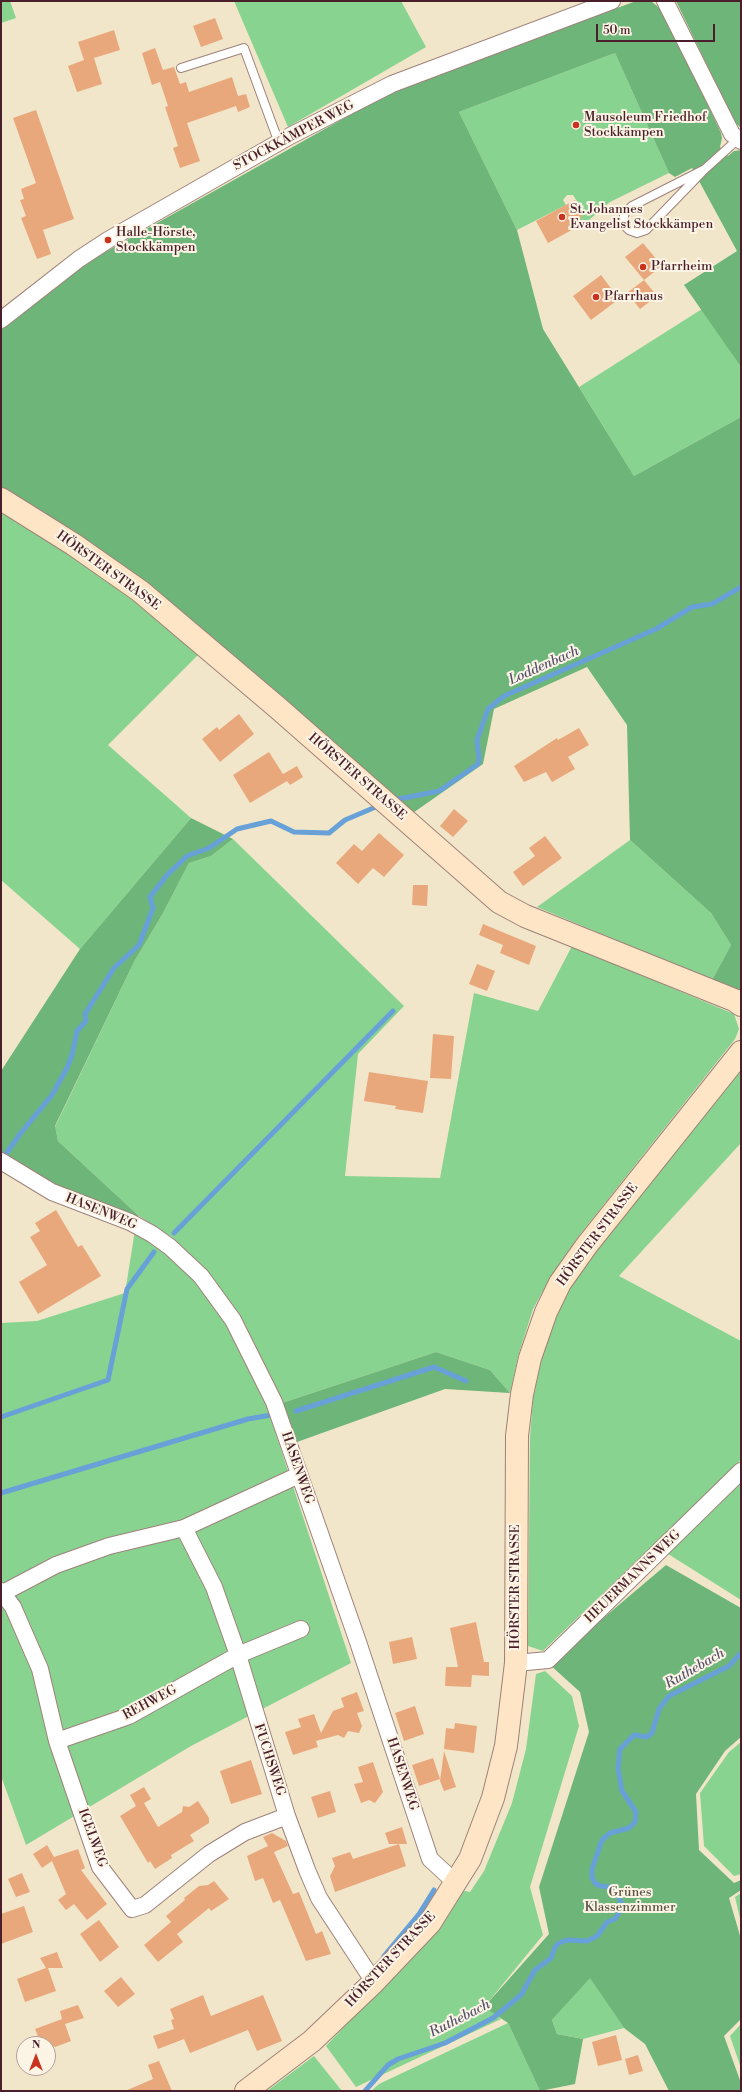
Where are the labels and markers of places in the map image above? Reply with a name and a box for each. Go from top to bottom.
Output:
place label: Mausoleum Friedhof Stockkämpen [584,110,706,141]
marker: Mausoleum Friedhof Stockkämpen [571,120,581,130]
place label: St. Johannes Evangelist Stockkämpen [570,202,713,233]
marker: St. Johannes Evangelist Stockkämpen [557,212,567,222]
place label: Halle-Hörste, Stockkämpen [116,225,196,256]
marker: Halle-Hörste, Stockkämpen [103,235,113,245]
place label: Pfarrheim [651,259,712,275]
marker: Pfarrheim [638,262,648,272]
place label: Pfarrhaus [604,289,663,305]
marker: Pfarrhaus [591,292,601,302]

